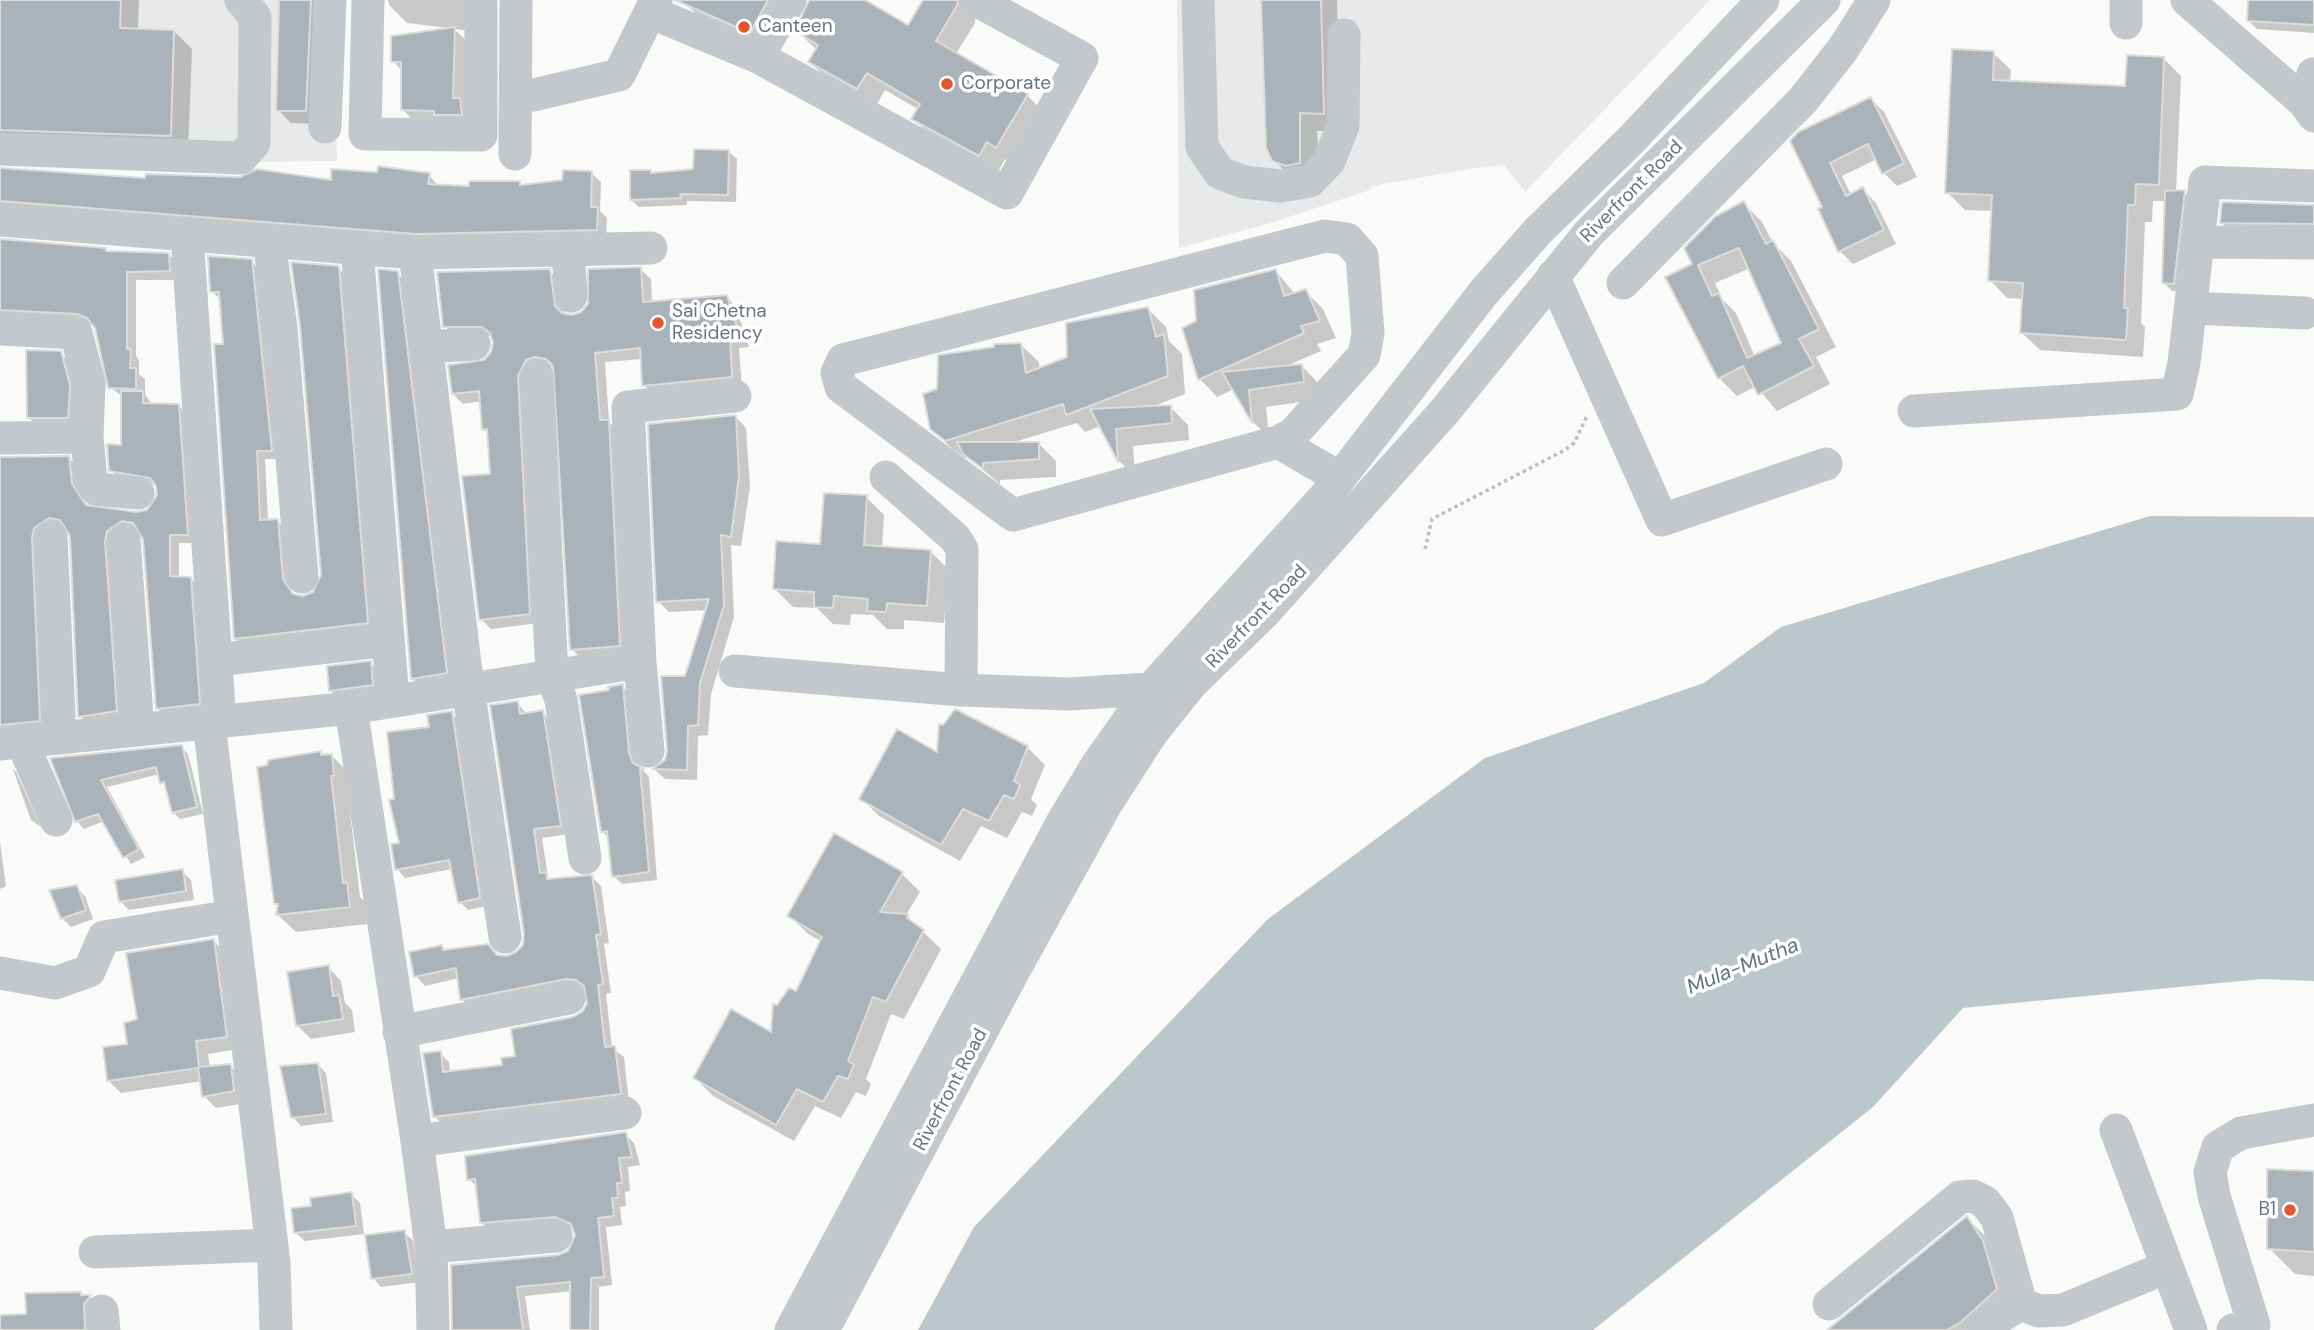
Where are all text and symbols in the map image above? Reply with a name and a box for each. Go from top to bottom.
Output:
place label: Canteen [758,16,833,38]
marker: Canteen [736,19,752,35]
place label: Corporate [961,73,1051,95]
marker: Corporate [939,76,955,92]
street label: Riverfront Road [1576,136,1688,248]
place label: Sai Chetna Residency [672,301,767,345]
marker: Sai Chetna Residency [650,315,666,331]
street label: Riverfront Road [1202,560,1312,674]
water label: Mula-Mutha [1683,933,1803,1001]
street label: Riverfront Road [909,1025,993,1155]
place label: B1 [2259,1199,2276,1221]
marker: B1 [2282,1202,2298,1218]

